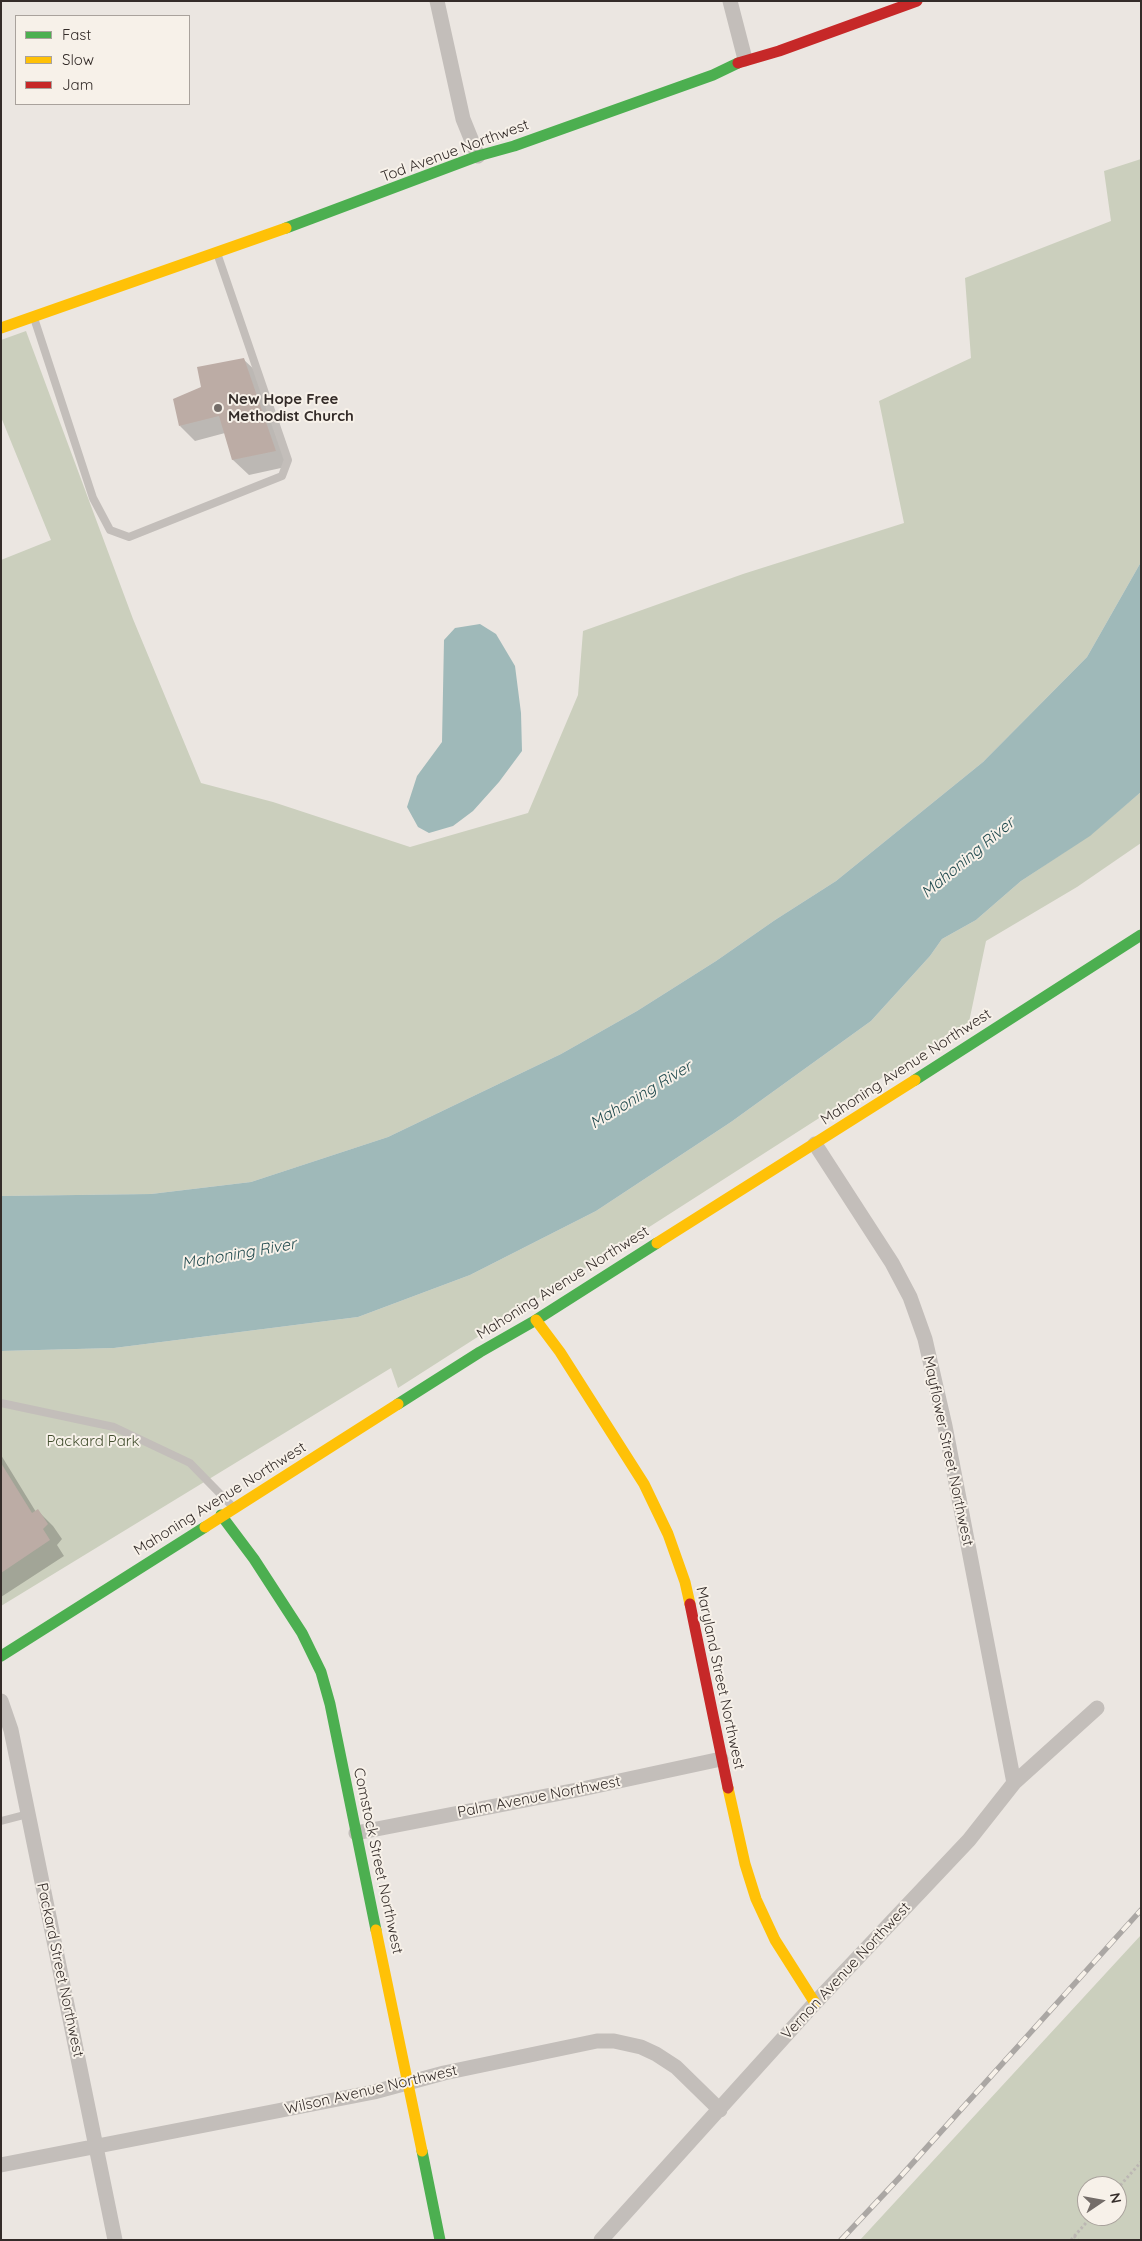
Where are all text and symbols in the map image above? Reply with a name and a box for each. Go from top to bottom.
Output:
legend [15,15,190,105]
text: Fast [62,25,91,44]
text: Slow [62,50,94,69]
text: Jam [62,75,93,94]
street label: Tod Avenue Northwest [379,116,531,186]
place label: New Hope Free Methodist Church [228,390,354,425]
marker: New Hope Free Methodist Church [212,402,224,414]
water label: Mahoning River [918,813,1018,903]
street label: Mahoning Avenue Northwest [817,1005,995,1129]
water label: Mahoning River [586,1057,696,1133]
street label: Mahoning Avenue Northwest [474,1222,652,1344]
water label: Mahoning River [180,1235,298,1273]
street label: Mayflower Street Northwest [919,1354,977,1548]
park label: Packard Park [46,1432,140,1450]
street label: Mahoning Avenue Northwest [131,1438,309,1560]
street label: Maryland Street Northwest [692,1585,748,1771]
street label: Comstock Street Northwest [349,1766,407,1956]
street label: Palm Avenue Northwest [456,1772,622,1822]
street label: Packard Street Northwest [33,1881,87,2059]
street label: Vernon Avenue Northwest [778,1899,914,2043]
street label: Wilson Avenue Northwest [283,2061,459,2119]
north arrow [1077,2176,1127,2226]
text: N [1106,2191,1126,2205]

